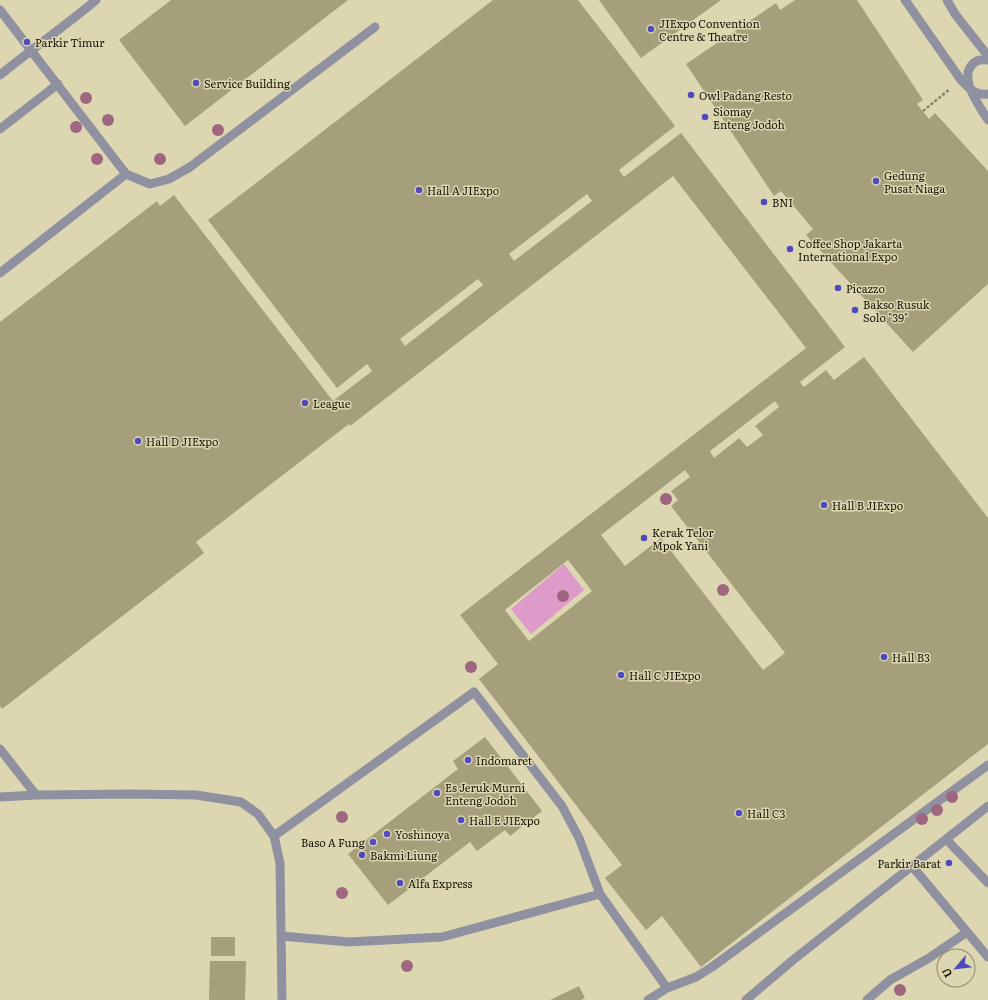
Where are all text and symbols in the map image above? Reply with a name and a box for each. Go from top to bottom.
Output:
place label: JIExpo Convention Centre & Theatre [659,15,760,44]
marker: JIExpo Convention Centre & Theatre [646,24,656,34]
place label: Parkir Timur [35,34,105,50]
marker: Parkir Timur [22,37,32,47]
place label: Service Building [204,75,291,91]
marker: Service Building [191,78,201,88]
place label: Owl Padang Resto [699,87,792,103]
marker: Owl Padang Resto [686,90,696,100]
place label: Siomay Enteng Jodoh [713,103,785,132]
marker: Siomay Enteng Jodoh [700,112,710,122]
place label: Gedung Pusat Niaga [884,167,945,196]
marker: Gedung Pusat Niaga [871,176,881,186]
place label: Hall A JIExpo [427,182,499,198]
marker: Hall A JIExpo [414,185,424,195]
place label: BNI [772,194,793,210]
marker: BNI [759,197,769,207]
place label: Coffee Shop Jakarta International Expo [798,235,902,264]
marker: Coffee Shop Jakarta International Expo [785,244,795,254]
place label: Picazzo [846,280,885,296]
marker: Picazzo [833,283,843,293]
place label: Bakso Rusuk Solo "39" [863,296,930,325]
marker: Bakso Rusuk Solo "39" [850,305,860,315]
place label: League [313,395,351,411]
marker: League [300,398,310,408]
place label: Hall D JIExpo [146,433,218,449]
marker: Hall D JIExpo [133,436,143,446]
place label: Hall B JIExpo [832,497,903,513]
marker: Hall B JIExpo [819,500,829,510]
place label: Kerak Telor Mpok Yani [652,524,715,553]
marker: Kerak Telor Mpok Yani [639,533,649,543]
place label: Hall B3 [892,649,930,665]
marker: Hall B3 [879,652,889,662]
place label: Hall C JIExpo [629,667,701,683]
marker: Hall C JIExpo [616,670,626,680]
place label: Indomaret [476,752,533,768]
marker: Indomaret [463,755,473,765]
place label: Es Jeruk Murni Enteng Jodoh [445,779,525,808]
marker: Es Jeruk Murni Enteng Jodoh [432,788,442,798]
place label: Hall C3 [747,805,785,821]
marker: Hall C3 [734,808,744,818]
place label: Hall E JIExpo [469,812,540,828]
marker: Hall E JIExpo [456,815,466,825]
place label: Yoshinoya [395,826,450,842]
marker: Yoshinoya [382,829,392,839]
place label: Baso A Fung [301,834,366,850]
marker: Baso A Fung [368,837,378,847]
place label: Bakmi Liung [370,847,438,863]
marker: Bakmi Liung [357,850,367,860]
place label: Parkir Barat [877,855,942,871]
marker: Parkir Barat [944,858,954,868]
place label: Alfa Express [408,875,473,891]
marker: Alfa Express [395,878,405,888]
north arrow [936,948,976,988]
text: U [937,965,955,981]

